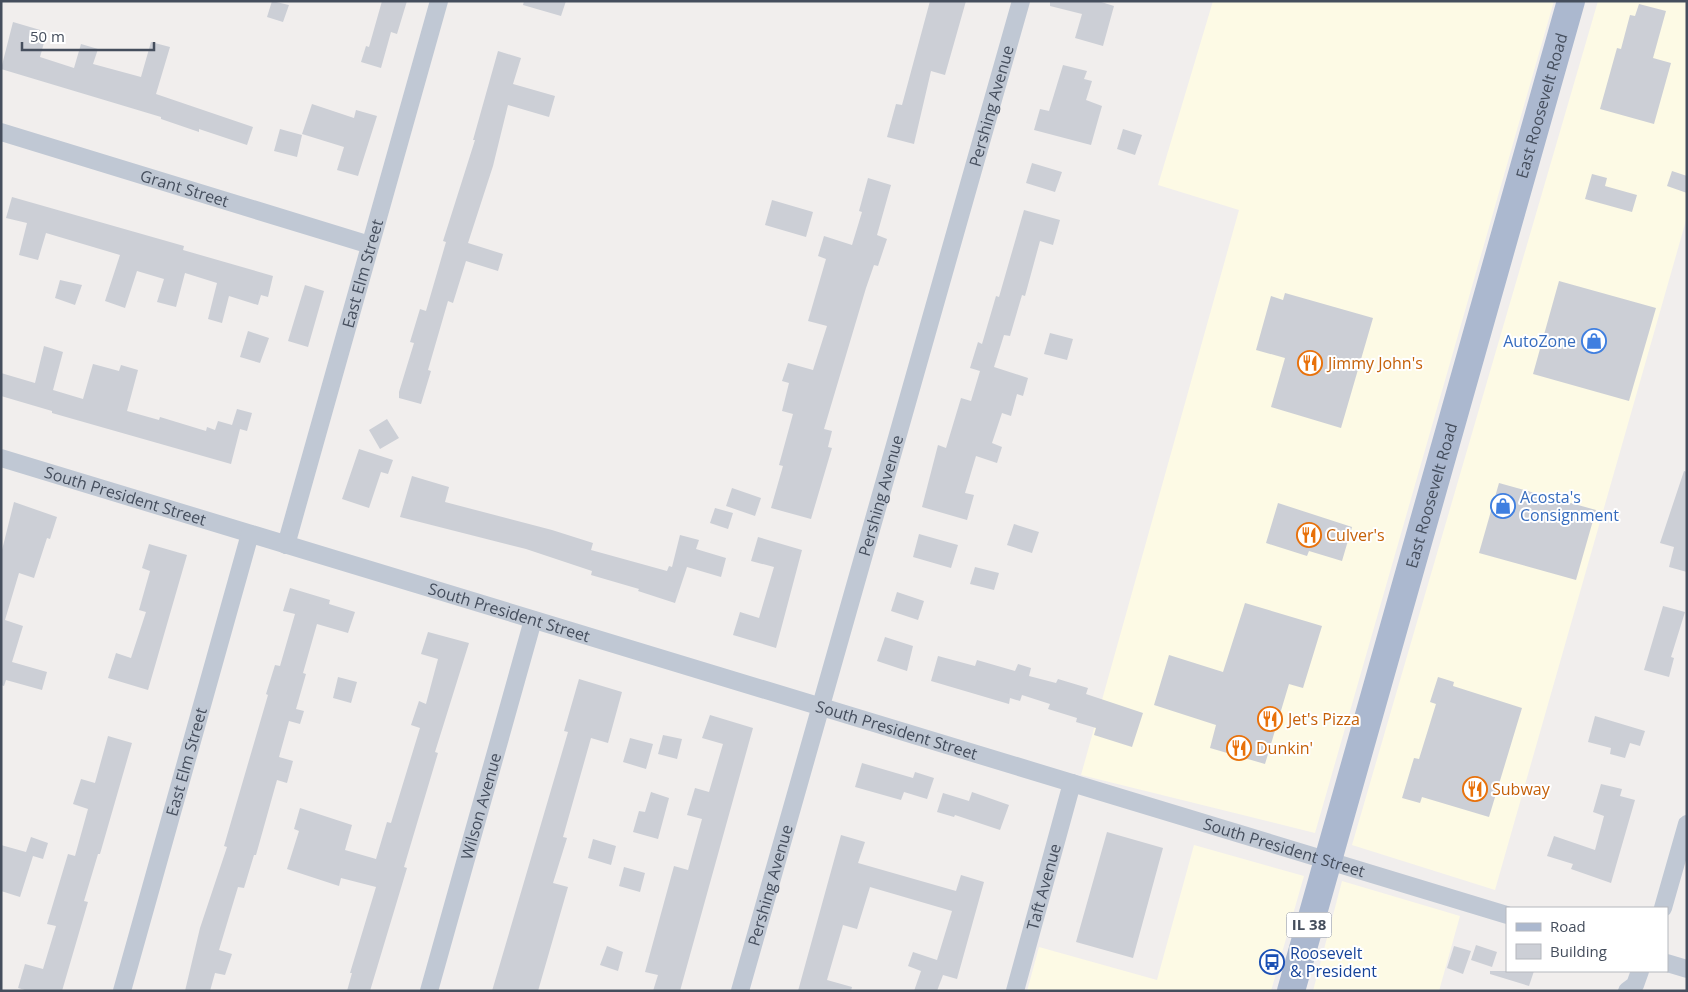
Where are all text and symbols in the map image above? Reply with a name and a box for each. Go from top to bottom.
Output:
scale bar [22,20,155,52]
text: 50 m [30,26,65,46]
street label: East Roosevelt Road [1510,31,1572,181]
street label: Pershing Avenue [964,43,1019,169]
street label: Grant Street [138,164,232,212]
street label: East Elm Street [337,216,388,330]
shop icon: AutoZone [1581,328,1607,354]
place label: AutoZone [1503,330,1576,352]
restaurant icon: Jimmy John's [1297,350,1323,376]
place label: Jimmy John's [1326,352,1423,374]
street label: East Roosevelt Road [1400,420,1462,571]
street label: Pershing Avenue [853,432,908,559]
street label: South President Street [42,461,209,531]
place label: Acosta's Consignment [1520,486,1619,526]
shop icon: Acosta's Consignment [1490,493,1516,519]
restaurant icon: Culver's [1296,522,1322,548]
place label: Culver's [1326,524,1385,546]
street label: South President Street [426,577,593,647]
street label: South President Street [813,695,980,765]
street label: East Elm Street [161,705,212,819]
restaurant icon: Jet's Pizza [1257,706,1283,732]
place label: Jet's Pizza [1286,708,1360,730]
restaurant icon: Dunkin' [1226,735,1252,761]
place label: Dunkin' [1256,737,1313,759]
street label: Wilson Avenue [455,750,506,862]
restaurant icon: Subway [1462,776,1488,802]
place label: Subway [1492,778,1551,800]
street label: South President Street [1201,812,1368,882]
street label: Pershing Avenue [742,822,798,948]
street label: Taft Avenue [1021,841,1066,933]
legend [1506,907,1668,972]
road number: IL 38 [1286,912,1332,938]
text: Road [1550,916,1586,936]
text: Building [1550,941,1607,961]
place label: Roosevelt & President [1290,942,1377,982]
bus stop icon: Roosevelt & President [1259,949,1285,975]

